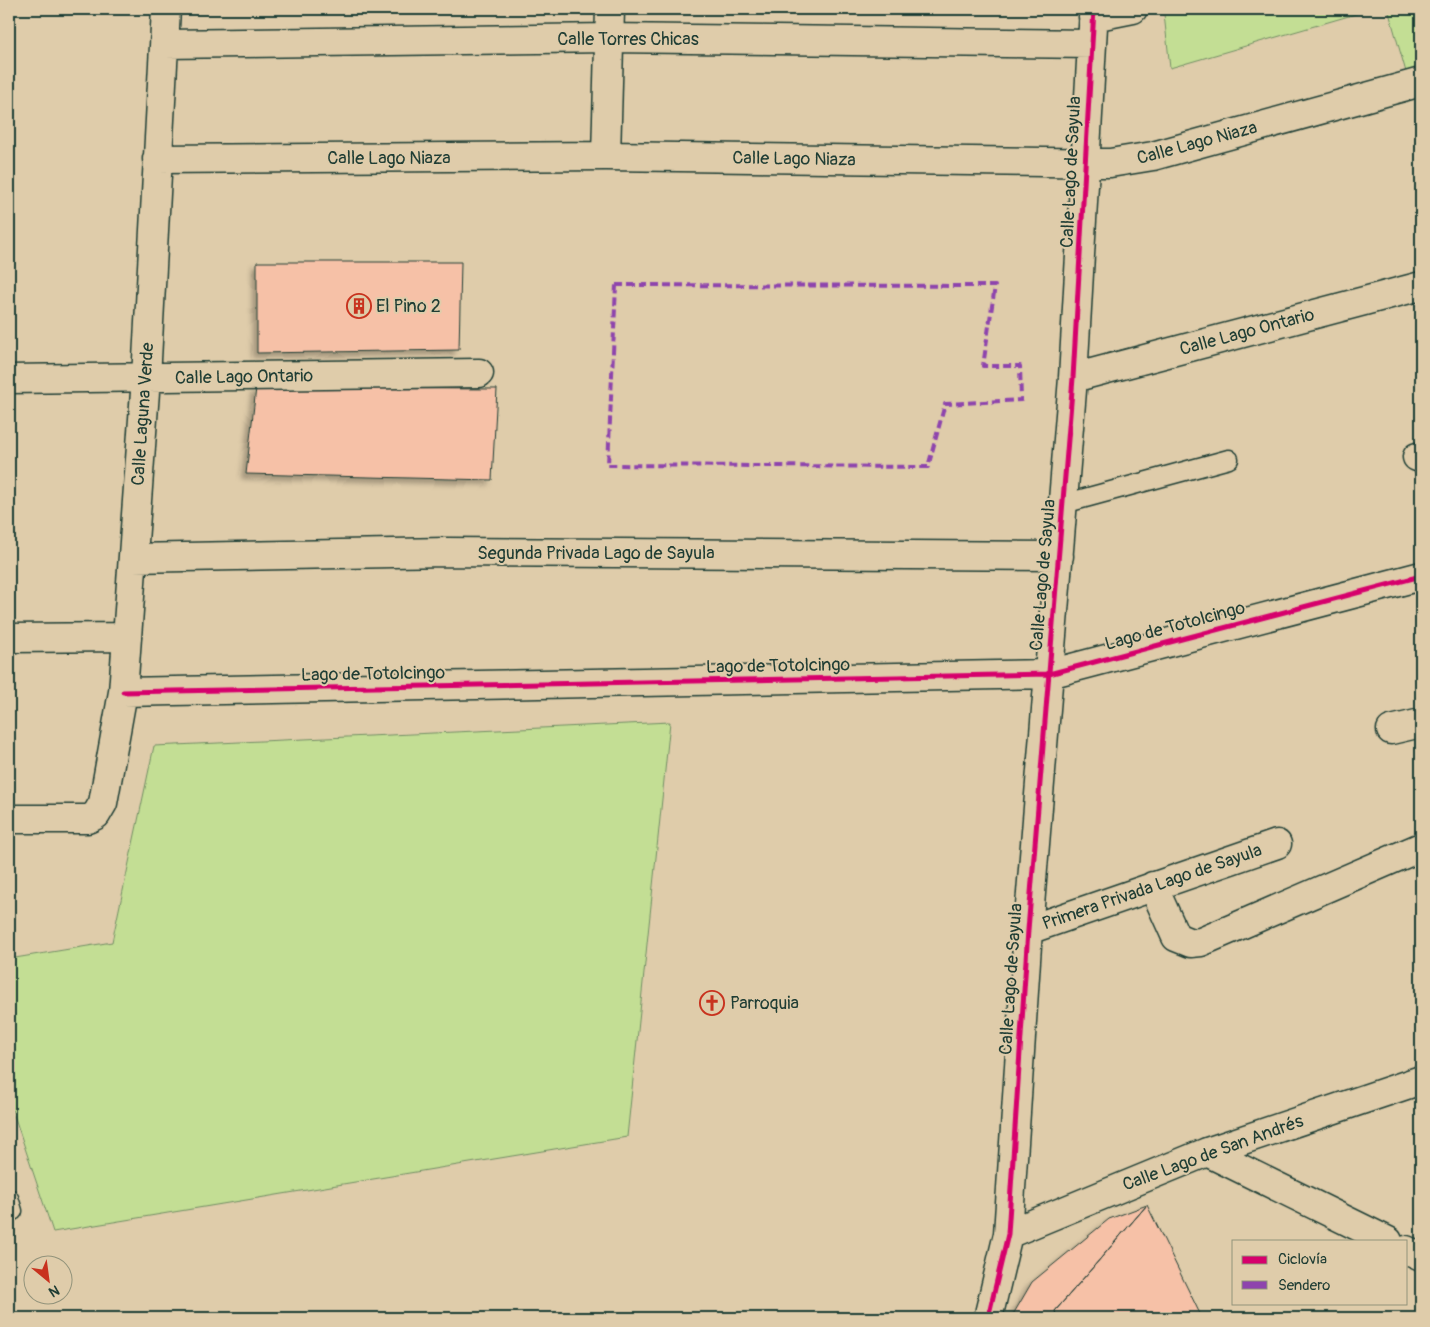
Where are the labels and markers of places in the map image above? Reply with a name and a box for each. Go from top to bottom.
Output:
building icon: El Pino 2 [346,293,372,319]
place label: El Pino 2 [376,295,441,318]
church icon: Parroquia [699,990,725,1016]
place label: Parroquia [730,992,799,1015]

